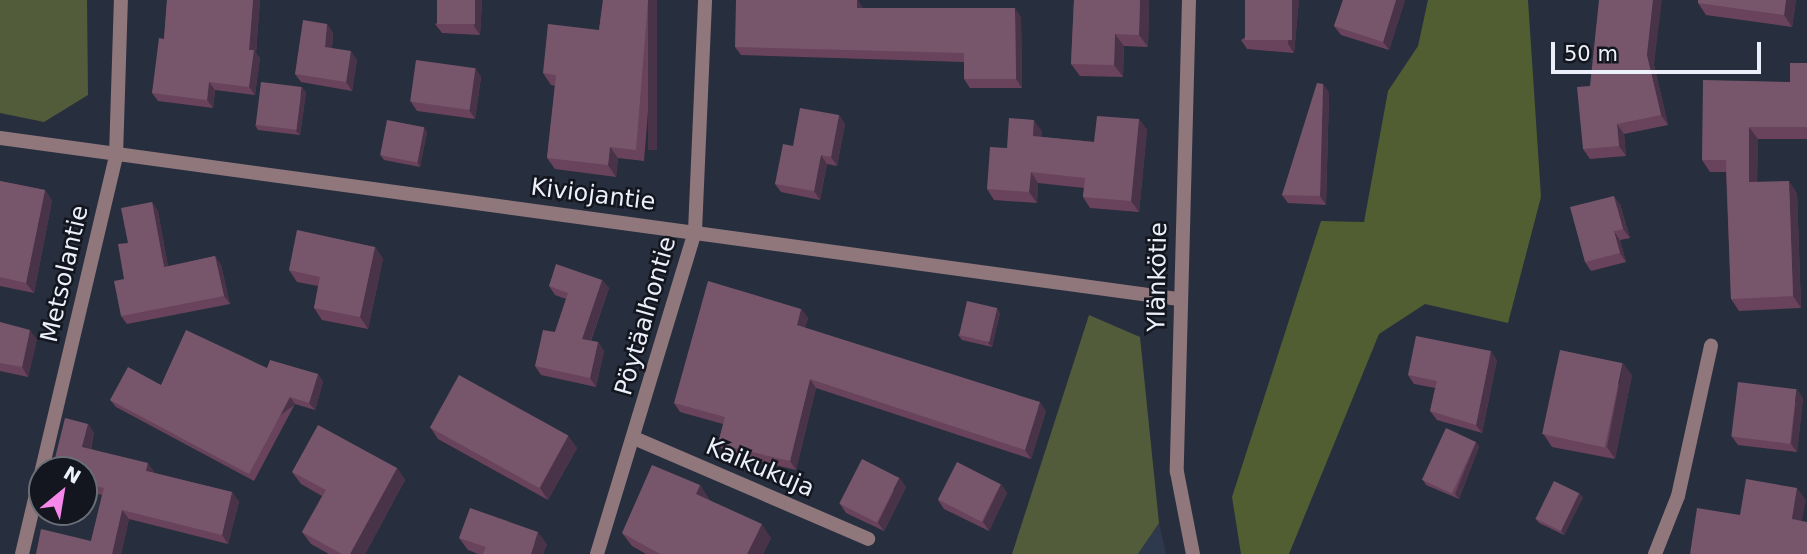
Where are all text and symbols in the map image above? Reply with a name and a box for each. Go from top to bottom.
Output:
scale bar [1555,28,1765,72]
text: 50 m [1564,42,1618,66]
street label: Kiviojantie [529,173,657,217]
street label: Metsolantie [35,203,95,345]
street label: Ylänkötie [1143,222,1173,332]
street label: Pöytäalhontie [610,233,682,399]
street label: Kaikukuja [702,432,818,504]
north arrow [28,456,98,526]
text: N [60,461,85,488]

